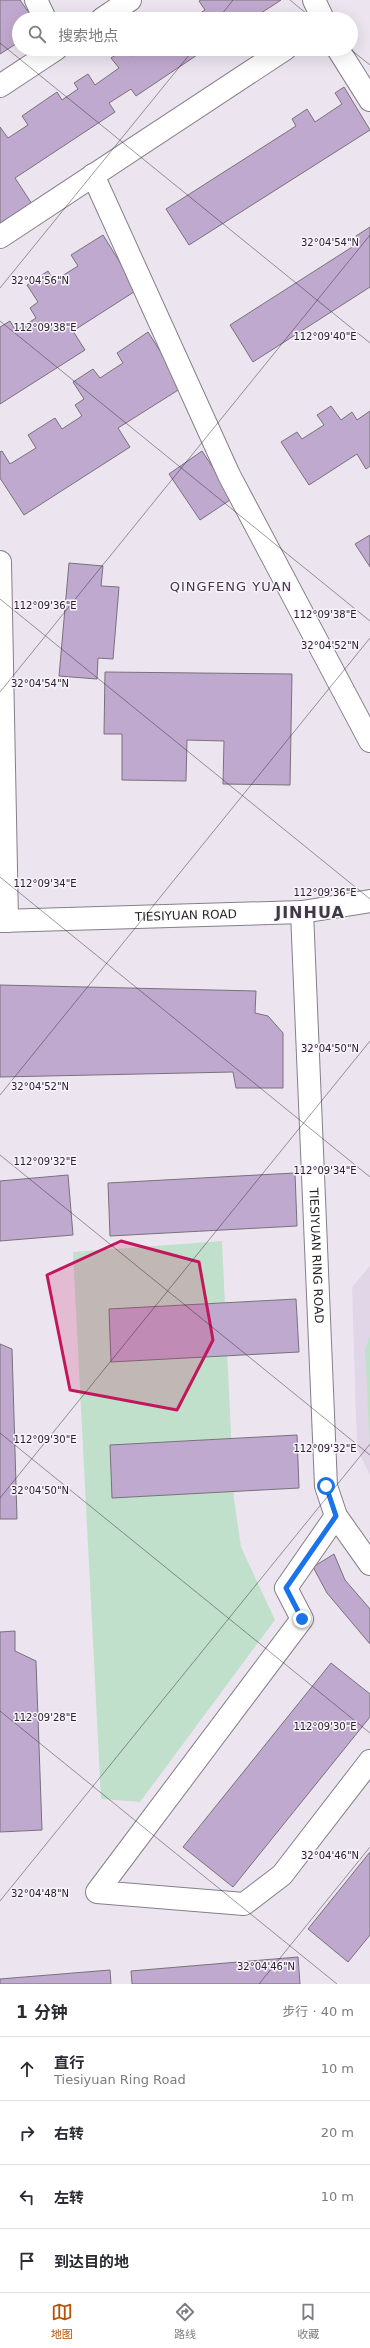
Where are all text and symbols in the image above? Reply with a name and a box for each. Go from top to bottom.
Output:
search box [12,12,358,56]
icon: search [26,23,48,45]
text: 搜索地点 [58,27,118,45]
text: 32°04'54"N [301,237,359,248]
text: 32°04'56"N [11,275,69,286]
text: 112°09'38"E [13,322,77,333]
text: 112°09'40"E [293,331,357,342]
district label: QINGFENG YUAN [170,579,292,594]
text: 112°09'36"E [13,600,77,611]
text: 112°09'38"E [293,609,357,620]
text: 32°04'52"N [301,640,359,651]
text: 32°04'54"N [11,678,69,689]
text: 112°09'34"E [13,878,77,889]
text: 112°09'36"E [293,887,357,898]
district label: JINHUA [274,903,345,922]
street label: TIESIYUAN ROAD [134,907,237,924]
text: 32°04'50"N [301,1043,359,1054]
text: 32°04'52"N [11,1081,69,1092]
text: 112°09'32"E [13,1156,77,1167]
text: 112°09'34"E [293,1165,357,1176]
street label: TIESIYUAN RING ROAD [306,1187,326,1324]
text: 112°09'30"E [13,1434,77,1445]
text: 112°09'32"E [293,1443,357,1454]
route start [317,1477,335,1495]
text: 32°04'50"N [11,1485,69,1496]
route end [293,1610,311,1628]
text: 112°09'28"E [13,1712,77,1723]
text: 112°09'30"E [293,1721,357,1732]
text: 32°04'46"N [301,1850,359,1861]
text: 32°04'48"N [11,1888,69,1899]
text: 32°04'46"N [237,1961,295,1972]
text: 1 分钟 [16,2002,68,2022]
text: 步行 · 40 m [282,2004,354,2019]
text: 直行 [54,2054,84,2072]
icon: ahead [16,2058,38,2080]
text: 10 m [321,2061,354,2076]
text: Tiesiyuan Ring Road [54,2072,186,2087]
icon: right [16,2122,38,2144]
text: 右转 [54,2125,84,2143]
text: 20 m [321,2125,354,2140]
icon: left [16,2186,38,2208]
text: 左转 [54,2189,84,2207]
text: 10 m [321,2189,354,2204]
icon: arrive [16,2250,38,2272]
text: 到达目的地 [54,2253,129,2271]
tab: 地图 [51,2301,73,2341]
tab: 路线 [174,2301,196,2341]
tab: 收藏 [297,2301,319,2341]

